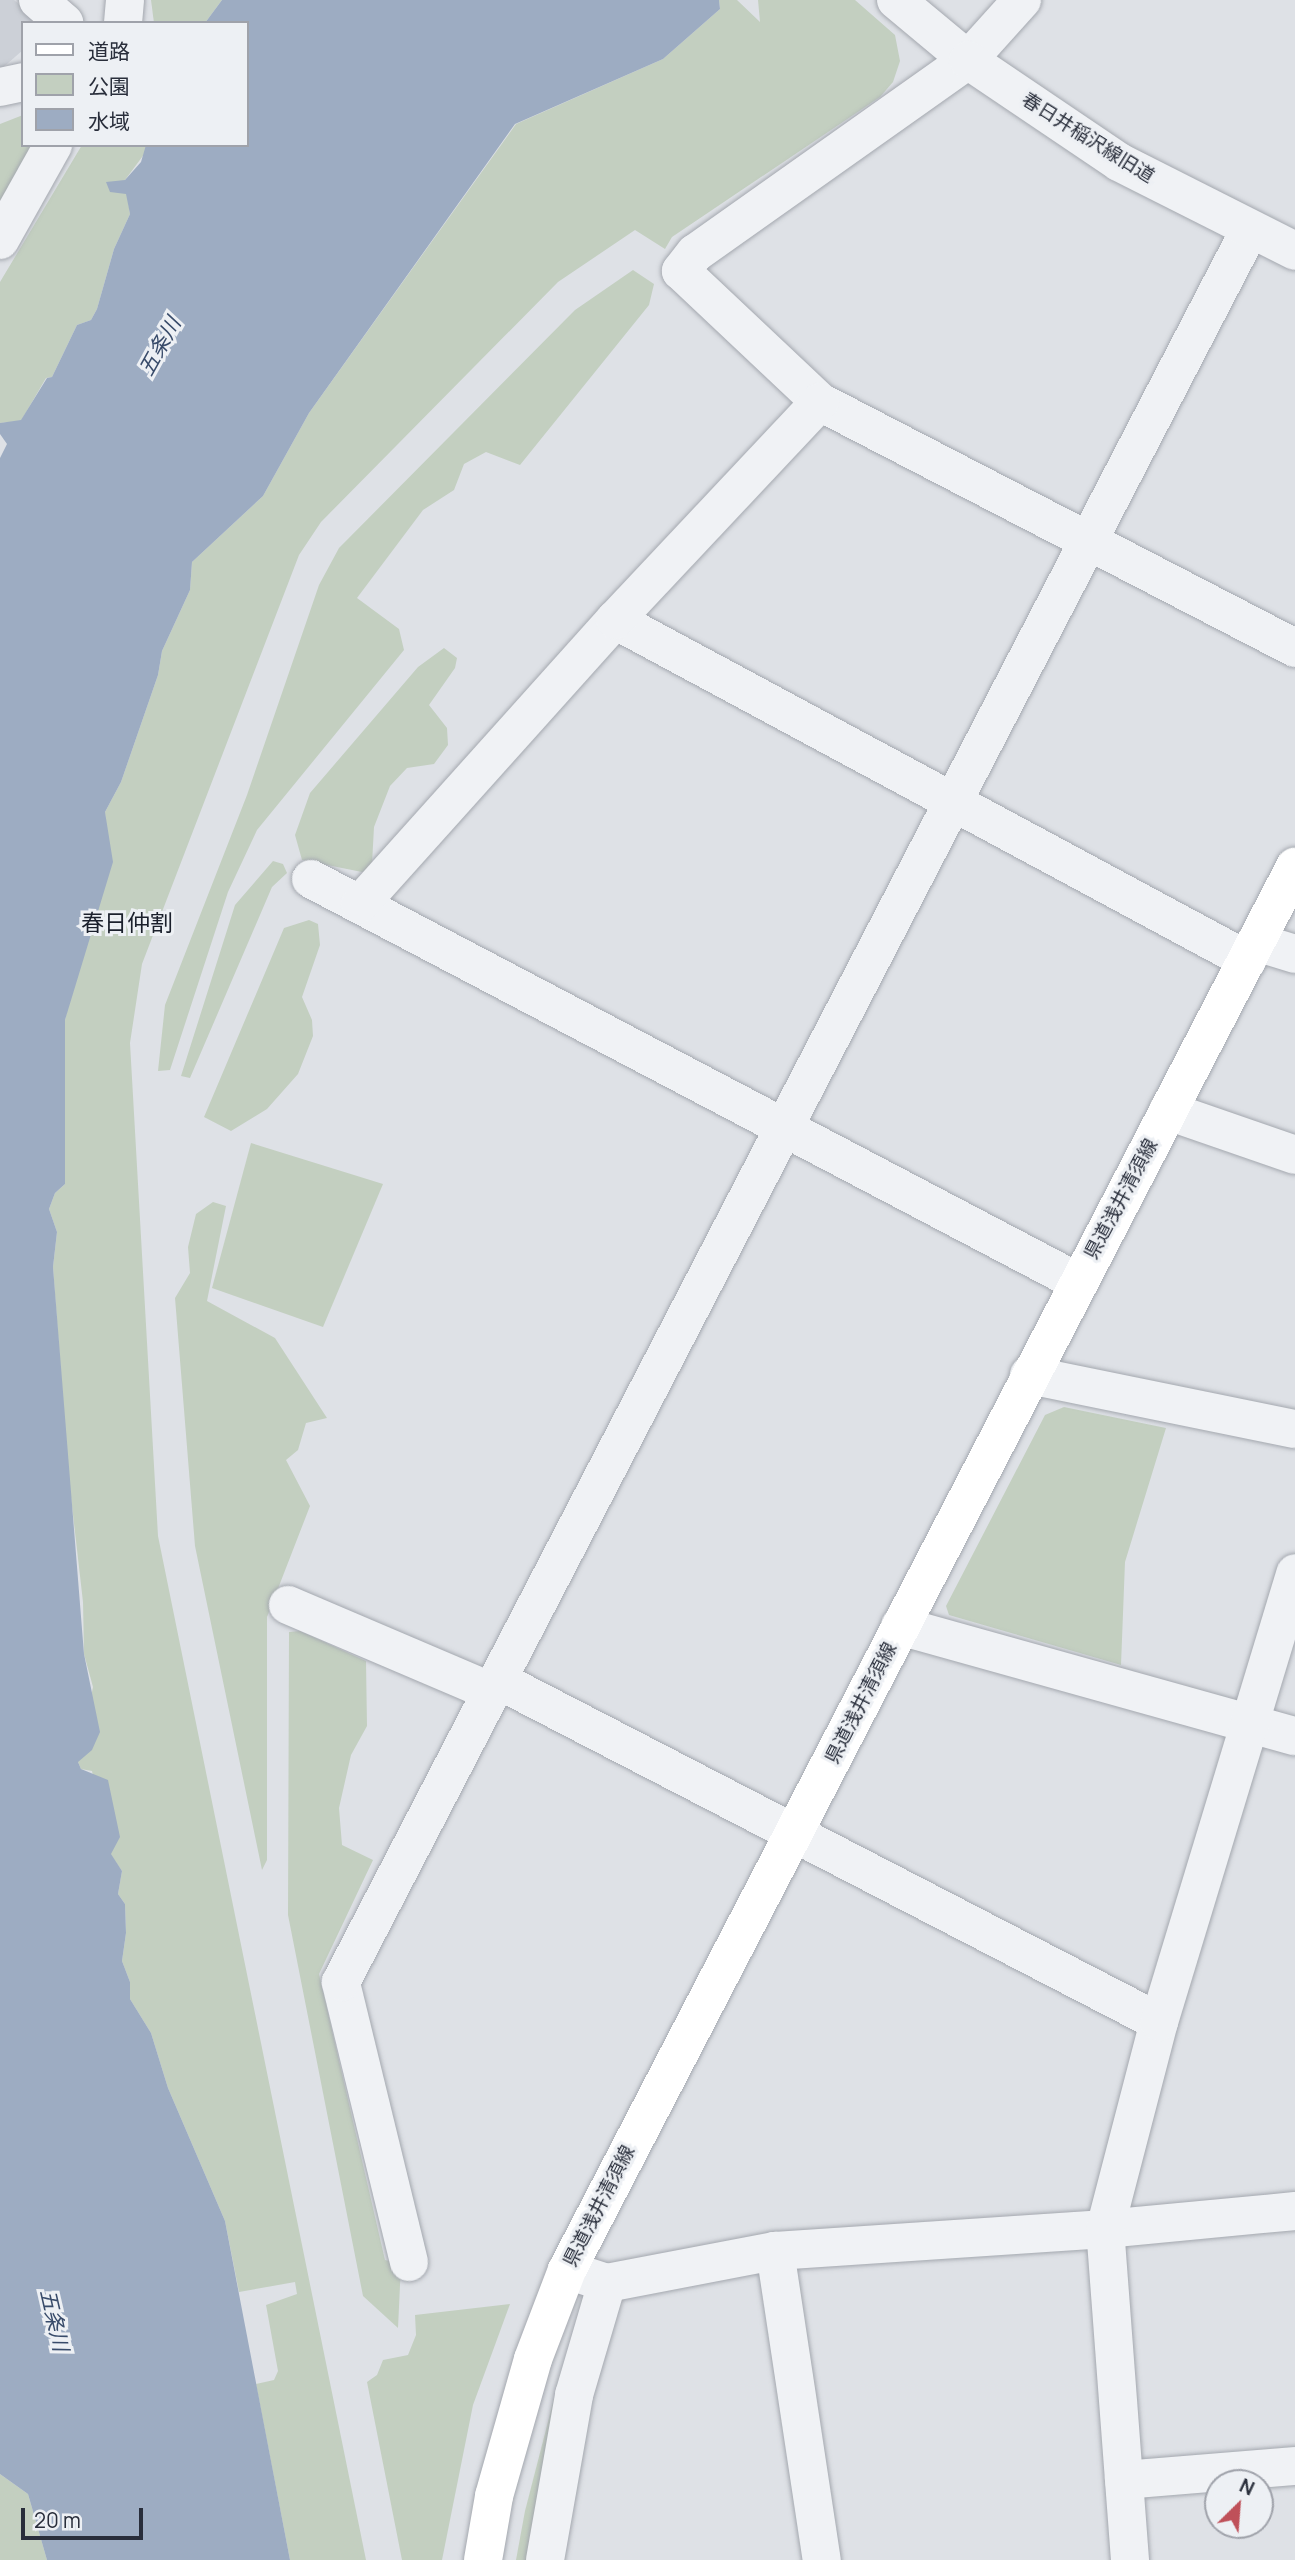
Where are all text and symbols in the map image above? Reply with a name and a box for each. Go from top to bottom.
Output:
legend [21,21,248,147]
text: 道路 [88,37,130,65]
text: 公園 [88,72,130,100]
street label: 春日井稲沢線旧道 [1018,88,1158,188]
text: 水域 [88,107,130,135]
water label: 五条川 [133,312,185,380]
district label: 春日仲割 [81,908,173,936]
street label: 県道浅井清須線 [1080,1135,1162,1263]
street label: 県道浅井清須線 [821,1639,901,1767]
street label: 県道浅井清須線 [559,2142,639,2270]
water label: 五条川 [36,2286,74,2354]
north arrow [1204,2469,1274,2539]
text: N [1235,2472,1259,2501]
scale bar [24,2494,147,2538]
text: 20 m [34,2506,81,2534]

